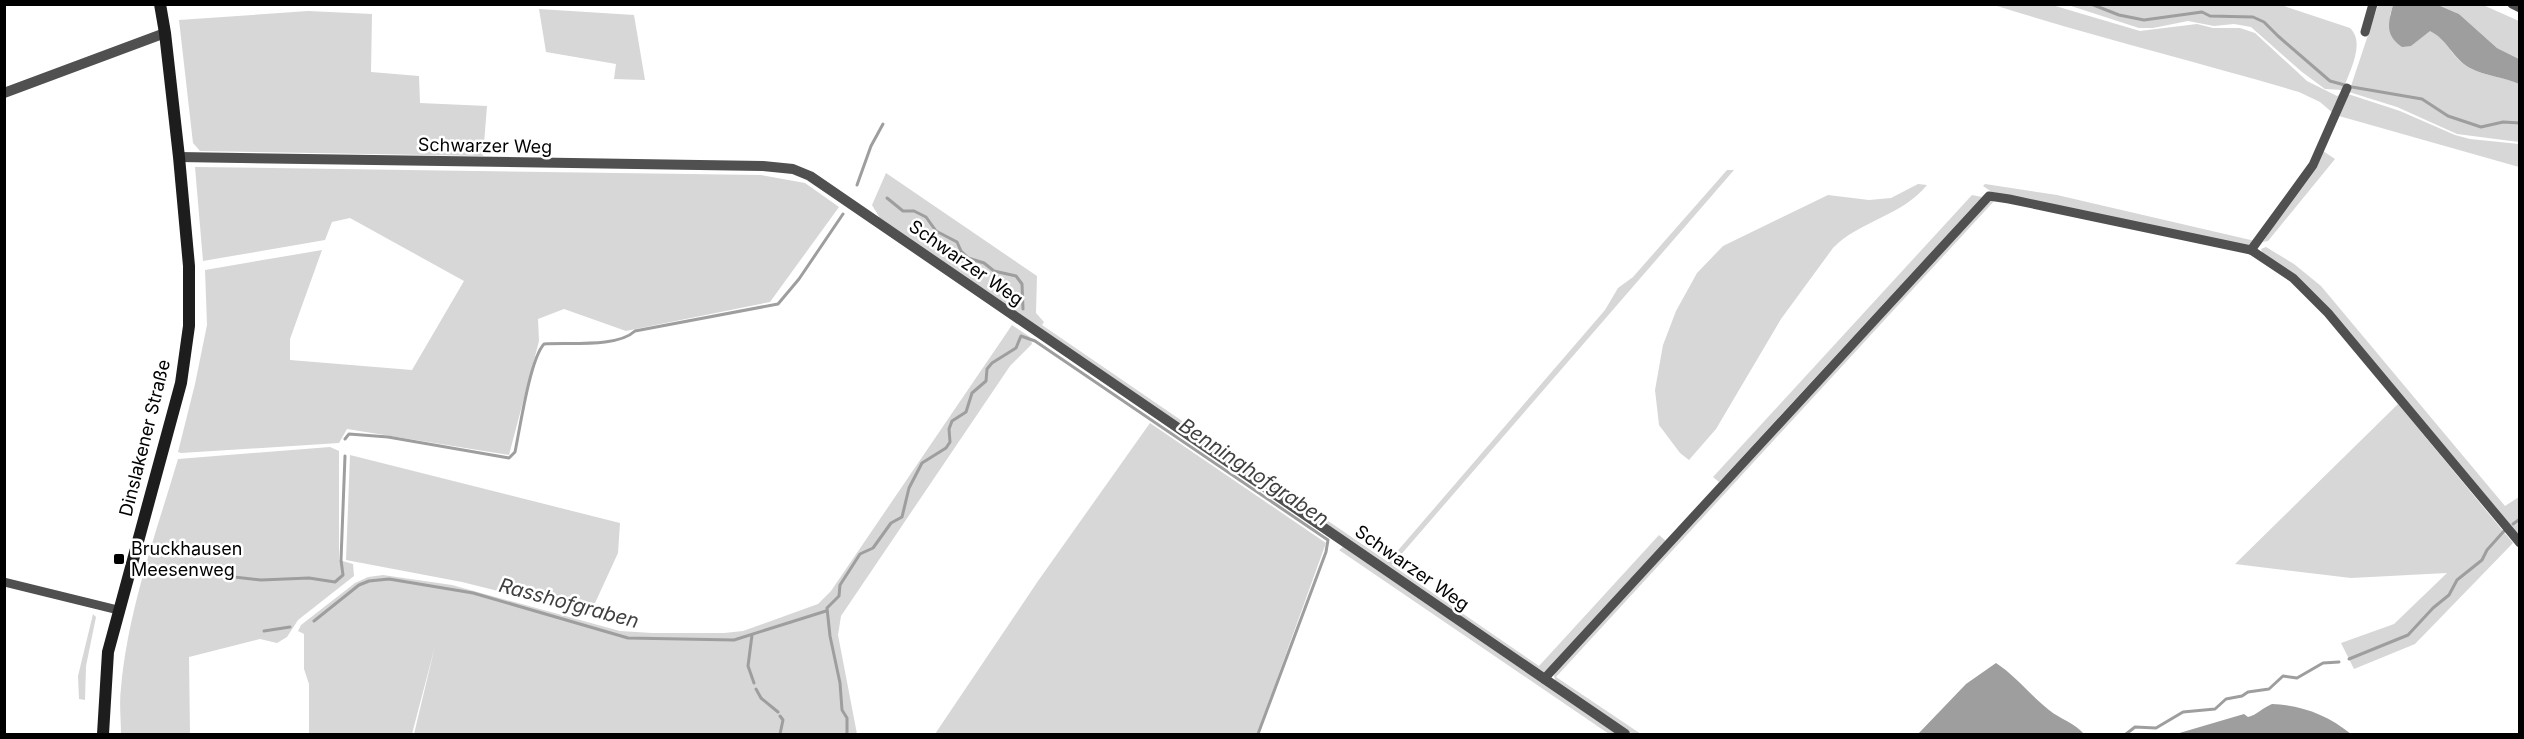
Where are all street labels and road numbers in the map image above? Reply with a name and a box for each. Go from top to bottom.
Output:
street label: Schwarzer Weg [418,134,552,157]
street label: Schwarzer Weg [905,215,1027,310]
street label: Dinslakener Straße [115,357,174,518]
street label: Schwarzer Weg [1351,520,1473,615]

